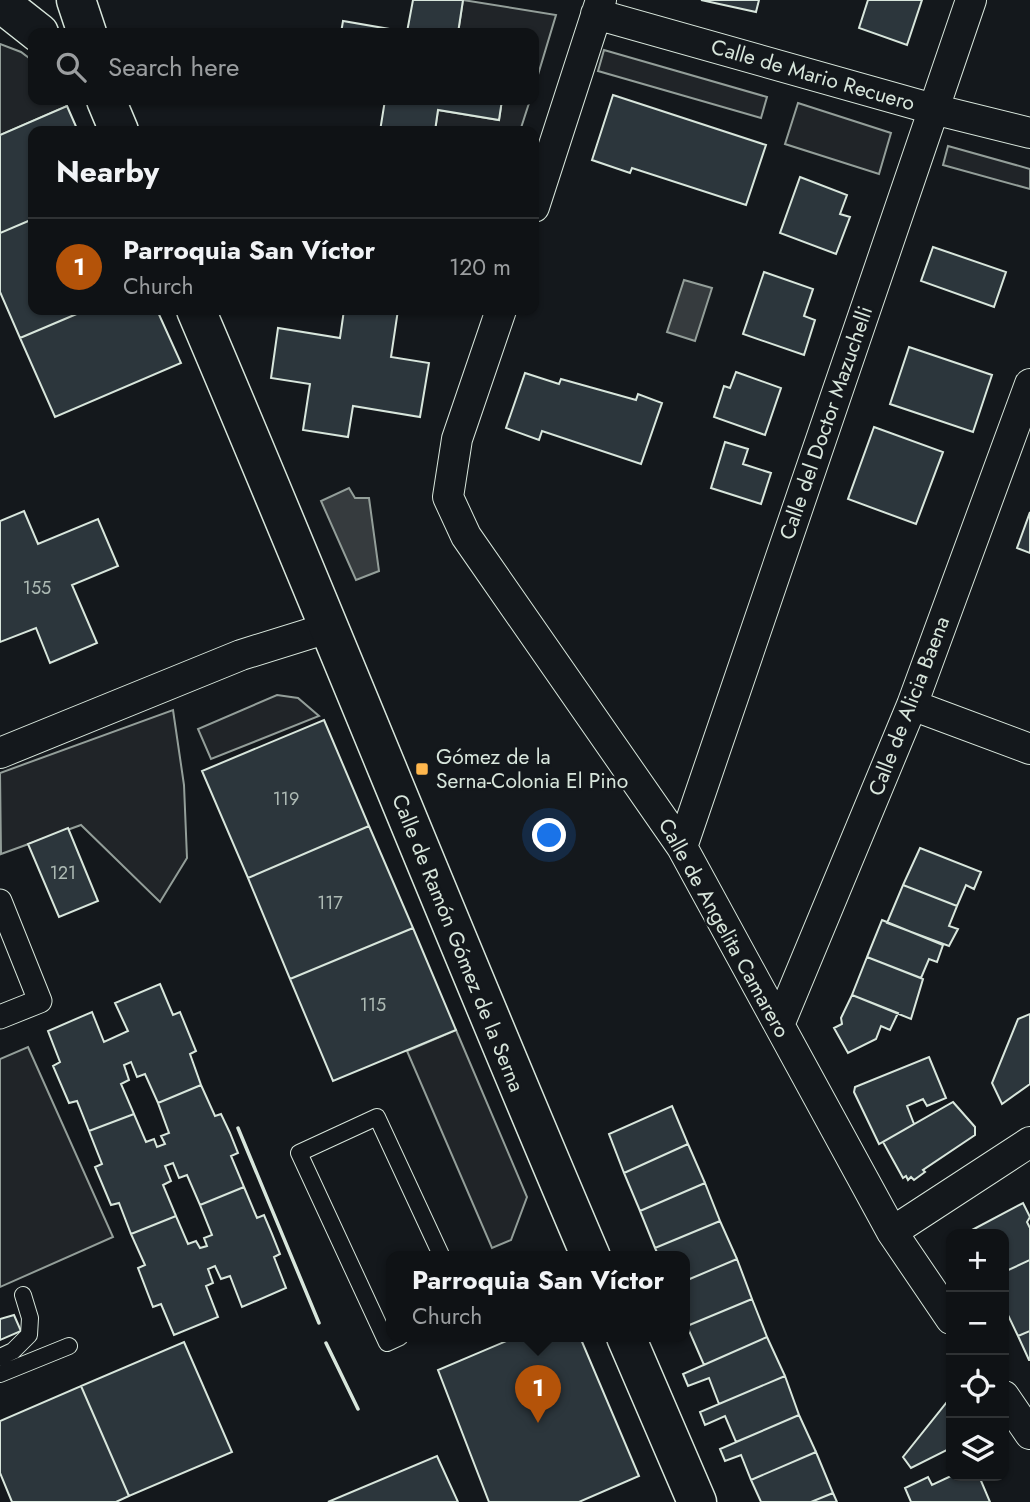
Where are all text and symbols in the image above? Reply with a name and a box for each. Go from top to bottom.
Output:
search box [28,28,539,105]
street label: Calle de Mario Recuero [708,32,918,118]
icon: search [52,48,90,86]
text: Search here [108,48,240,86]
text: Nearby [56,150,159,193]
text: Parroquia San Víctor [123,231,375,269]
text: 1 [73,250,85,284]
text: 120 m [449,250,511,284]
text: Church [123,269,194,303]
street label: Calle del Doctor Mazuchelli [772,302,880,544]
house number: 155 [23,575,51,601]
street label: Calle de Alicia Baena [861,612,957,800]
place label: Gómez de la Serna-Colonia El Pino [436,742,628,796]
marker: Gómez de la Serna-Colonia El Pino [414,761,430,777]
house number: 119 [273,786,299,812]
street label: Calle de Ramón Gómez de la Serna [384,790,532,1096]
street label: Calle de Angelita Camarero [651,813,797,1043]
your location [532,818,566,852]
house number: 121 [50,860,76,886]
house number: 117 [317,890,343,916]
house number: 115 [360,992,386,1018]
map controls [946,1229,1009,1481]
button: + [946,1229,1009,1292]
popup [386,1251,690,1342]
text: Parroquia San Víctor [412,1261,664,1299]
button: − [946,1292,1009,1355]
text: Church [412,1299,482,1333]
button: locate [946,1355,1009,1418]
pin: 1 [515,1365,561,1423]
button: layers [946,1418,1009,1481]

